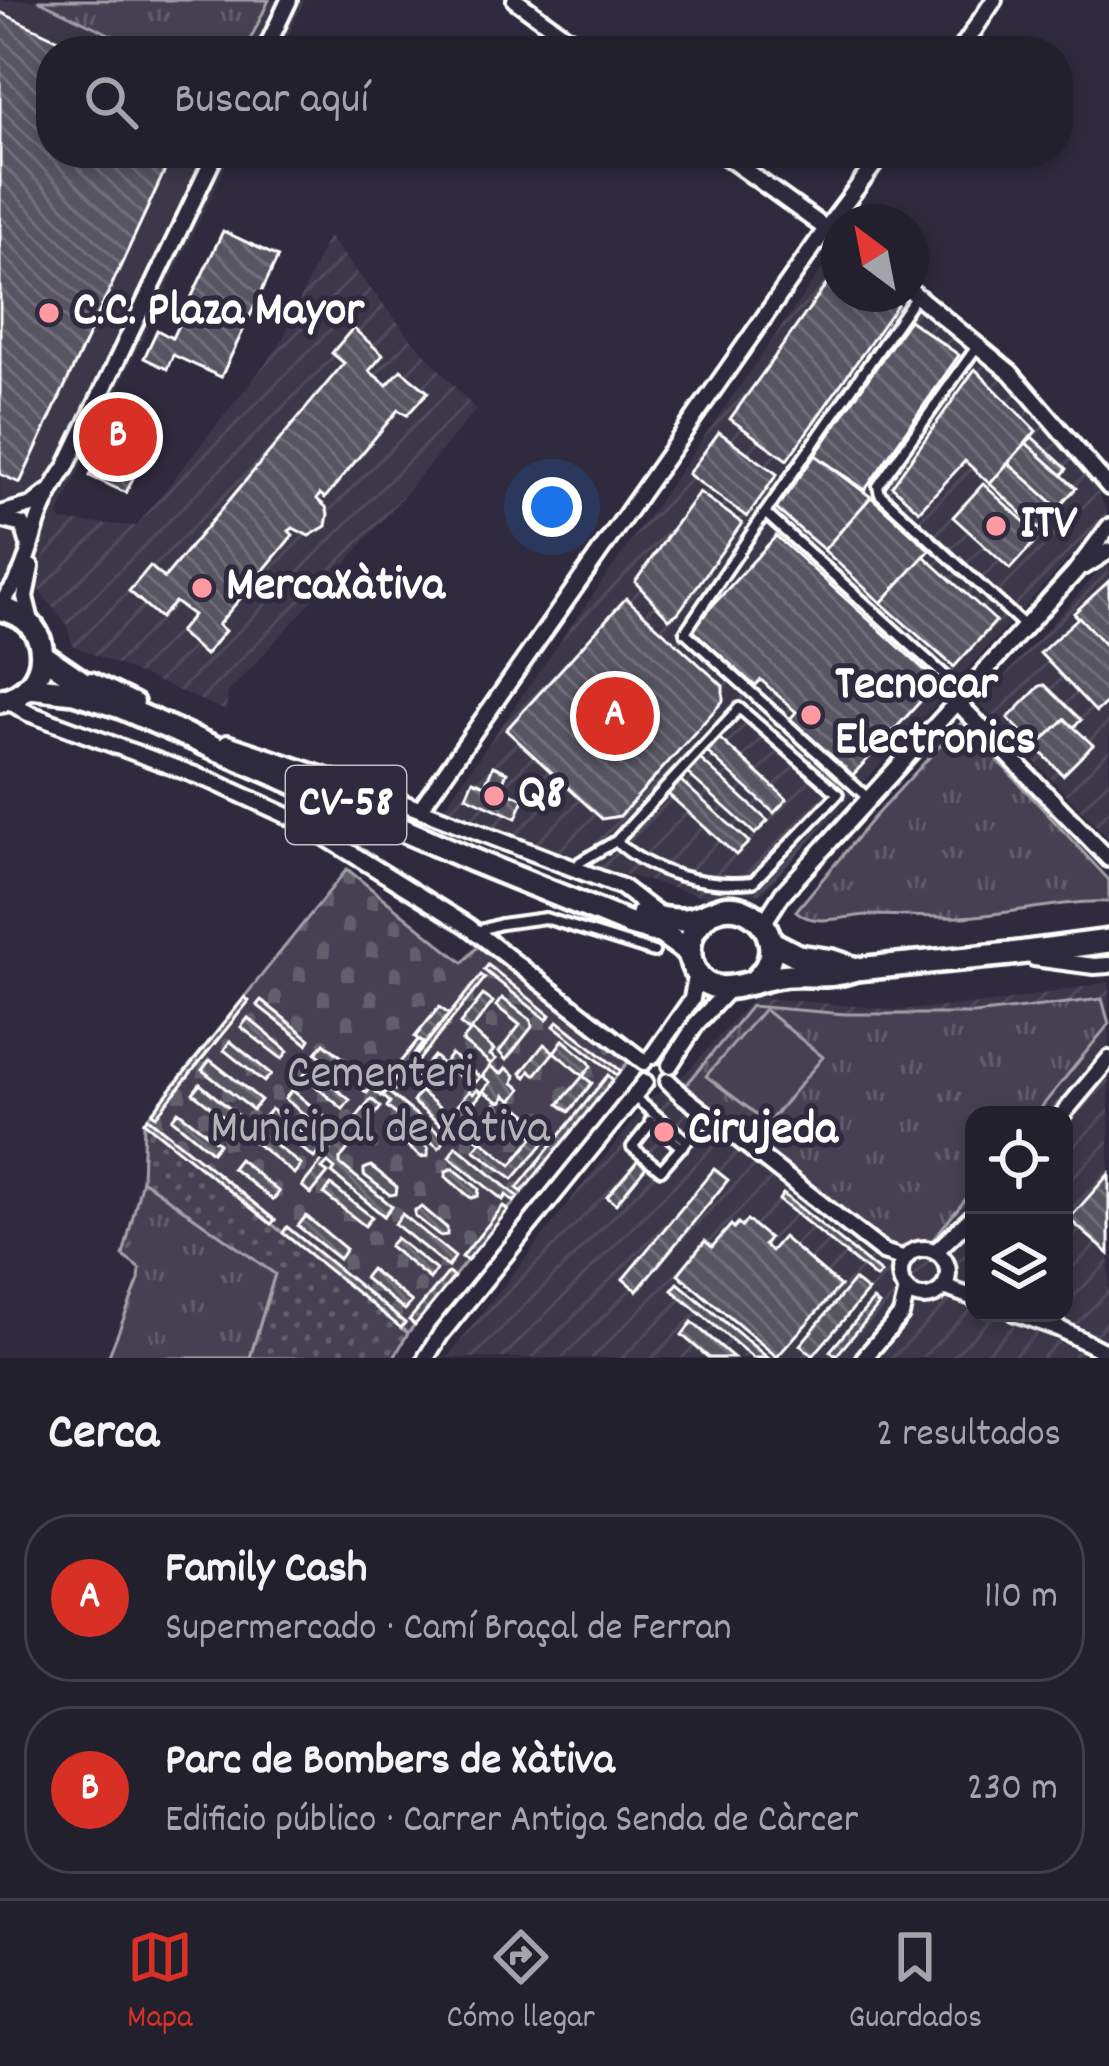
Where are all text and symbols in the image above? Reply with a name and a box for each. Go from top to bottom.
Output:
search box [36,36,1073,168]
icon: search [78,69,144,135]
text: Buscar aquí [174,70,369,134]
north arrow [821,204,929,312]
place label: C.C. Plaza Mayor [73,279,365,348]
marker: C.C. Plaza Mayor [36,300,62,326]
pin: B [79,392,157,482]
your location [522,477,582,537]
place label: ITV [1020,492,1078,561]
marker: ITV [983,513,1009,539]
place label: MercaXàtiva [226,554,446,623]
marker: MercaXàtiva [189,575,215,601]
place label: Tecnocar Electronics [835,653,1036,777]
pin: A [576,671,654,761]
marker: Tecnocar Electronics [798,702,824,728]
place label: Q8 [518,762,565,831]
road number: CV-58 [286,766,406,844]
marker: Q8 [481,783,507,809]
park label: Cementeri Municipal de Xàtiva [210,1042,551,1166]
place label: Cirujeda [688,1098,839,1167]
map controls [965,1106,1073,1322]
button: locate [965,1106,1073,1214]
marker: Cirujeda [651,1119,677,1145]
button: layers [965,1214,1073,1322]
text: Cerca [48,1400,159,1472]
text: 2 resultados [876,1409,1061,1464]
text: Family Cash [165,1539,367,1603]
text: A [79,1571,101,1626]
text: 110 m [984,1571,1058,1626]
text: Supermercado · Camí Braçal de Ferran [165,1603,732,1658]
text: Parc de Bombers de Xàtiva [165,1731,615,1795]
text: B [81,1763,99,1818]
text: 230 m [967,1763,1058,1818]
text: Edificio público · Carrer Antiga Senda de Càrcer [165,1795,858,1850]
tab: Mapa [127,1924,193,2043]
tab: Cómo llegar [447,1924,595,2043]
tab: Guardados [849,1924,982,2043]

